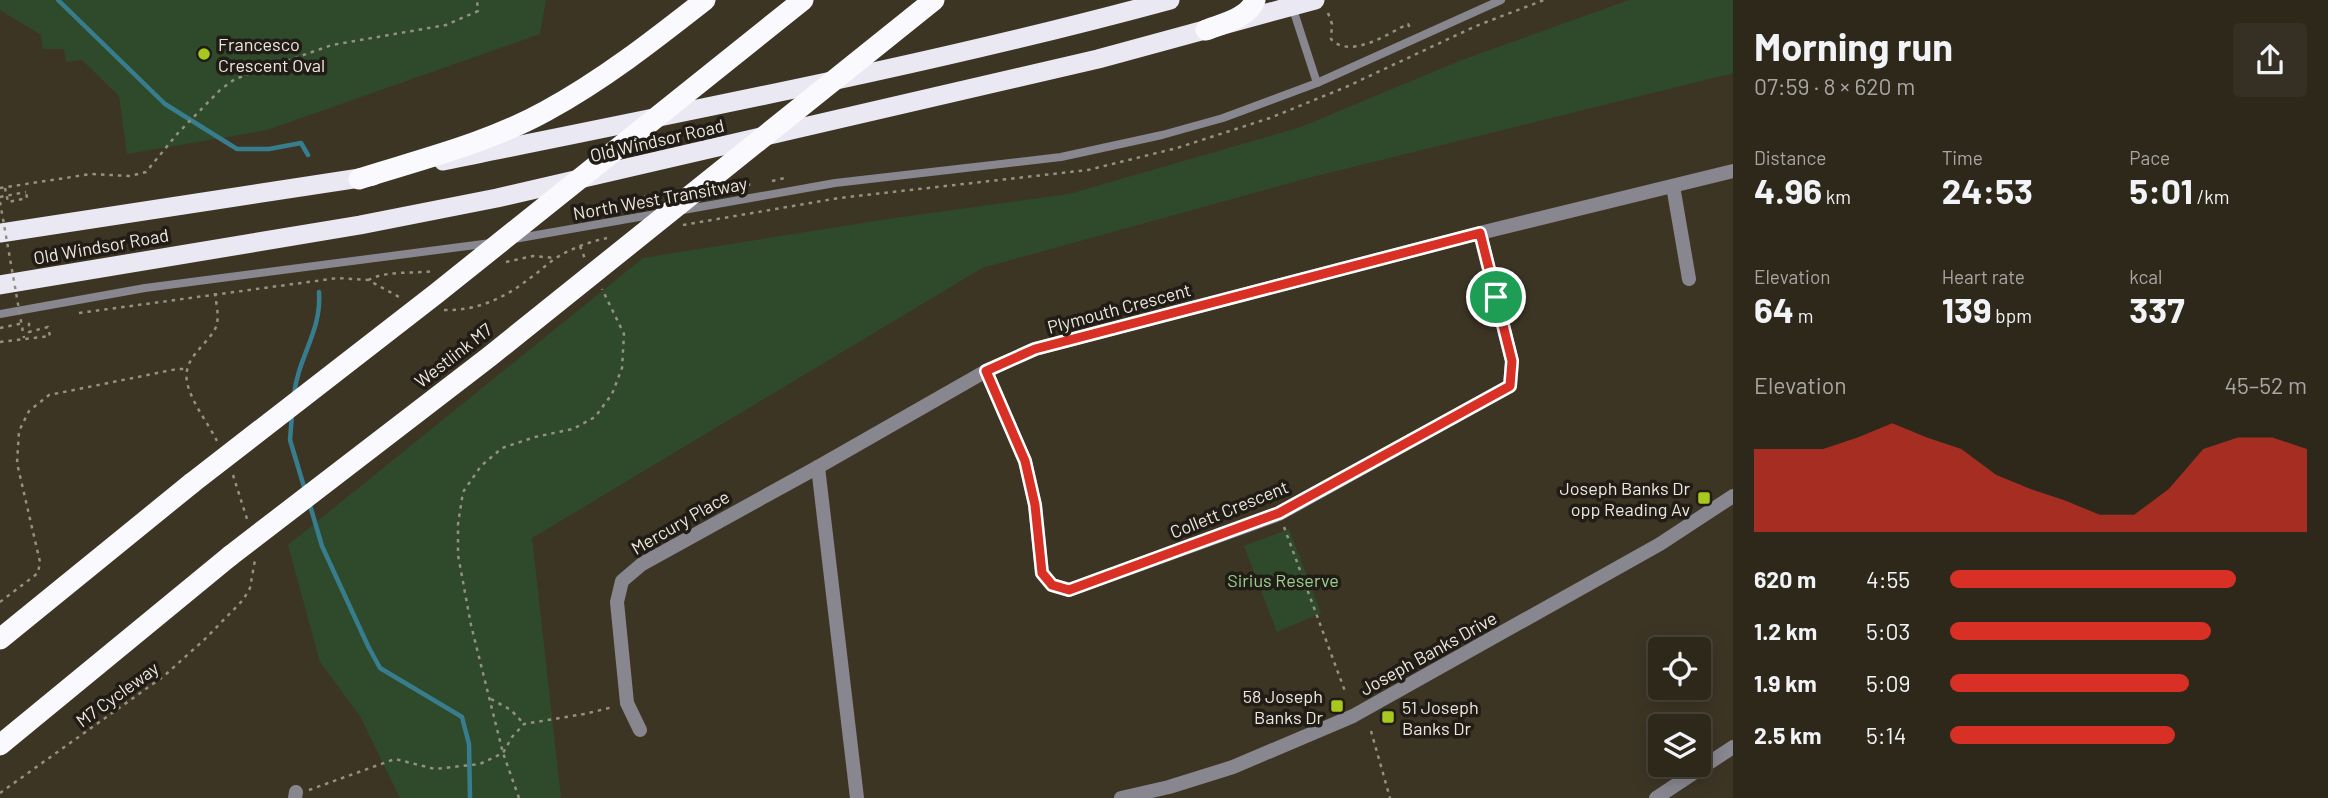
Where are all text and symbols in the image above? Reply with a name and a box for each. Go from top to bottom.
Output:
text: Morning run [1754,23,1953,69]
button: share [2233,23,2307,97]
place label: Francesco Crescent Oval [218,33,325,76]
marker: Francesco Crescent Oval [196,46,212,62]
text: 07:59 · 8 × 620 m [1754,72,1915,100]
street label: Old Windsor Road [588,114,726,166]
text: Distance [1754,146,1826,169]
text: Time [1942,146,1983,169]
text: Pace [2129,146,2170,169]
text: 4.96 [1754,169,1822,211]
text: 24:53 [1942,169,2033,211]
text: 5:01 [2129,169,2193,211]
street label: North West Transitway [571,172,749,224]
text: km [1822,185,1851,208]
text: /km [2193,185,2230,208]
street label: Old Windsor Road [32,223,170,269]
text: Elevation [1754,265,1831,288]
text: Heart rate [1942,265,2025,288]
text: kcal [2129,265,2162,288]
pin [1466,267,1526,327]
street label: Plymouth Crescent [1045,278,1193,338]
icon: arrive [1477,278,1515,316]
text: 64 [1754,288,1794,330]
text: 139 [1942,288,1992,330]
text: 337 [2129,288,2185,330]
text: m [1794,304,1814,327]
text: bpm [1992,304,2032,327]
street label: Westlink M7 [410,318,496,392]
text: Elevation [1754,371,1847,399]
text: 45–52 m [2224,371,2307,399]
street label: Collett Crescent [1167,475,1291,543]
place label: Joseph Banks Dr opp Reading Av [1559,477,1690,520]
street label: Mercury Place [627,485,733,559]
marker: Joseph Banks Dr opp Reading Av [1696,490,1712,506]
text: 620 m [1754,565,1816,593]
text: 4:55 [1866,565,1910,593]
park label: Sirius Reserve [1227,569,1339,591]
street label: Joseph Banks Drive [1356,606,1500,700]
text: 1.2 km [1754,617,1817,645]
text: 5:03 [1866,617,1910,645]
map controls [1648,637,1711,777]
button: locate [1648,637,1711,700]
street label: M7 Cycleway [71,657,163,731]
text: 1.9 km [1754,669,1817,697]
text: 5:09 [1866,669,1911,697]
place label: 58 Joseph Banks Dr [1243,685,1323,728]
place label: 51 Joseph Banks Dr [1402,696,1479,739]
marker: 58 Joseph Banks Dr [1329,698,1345,714]
marker: 51 Joseph Banks Dr [1380,709,1396,725]
button: layers [1648,714,1711,777]
text: 2.5 km [1754,721,1822,749]
text: 5:14 [1866,721,1906,749]

